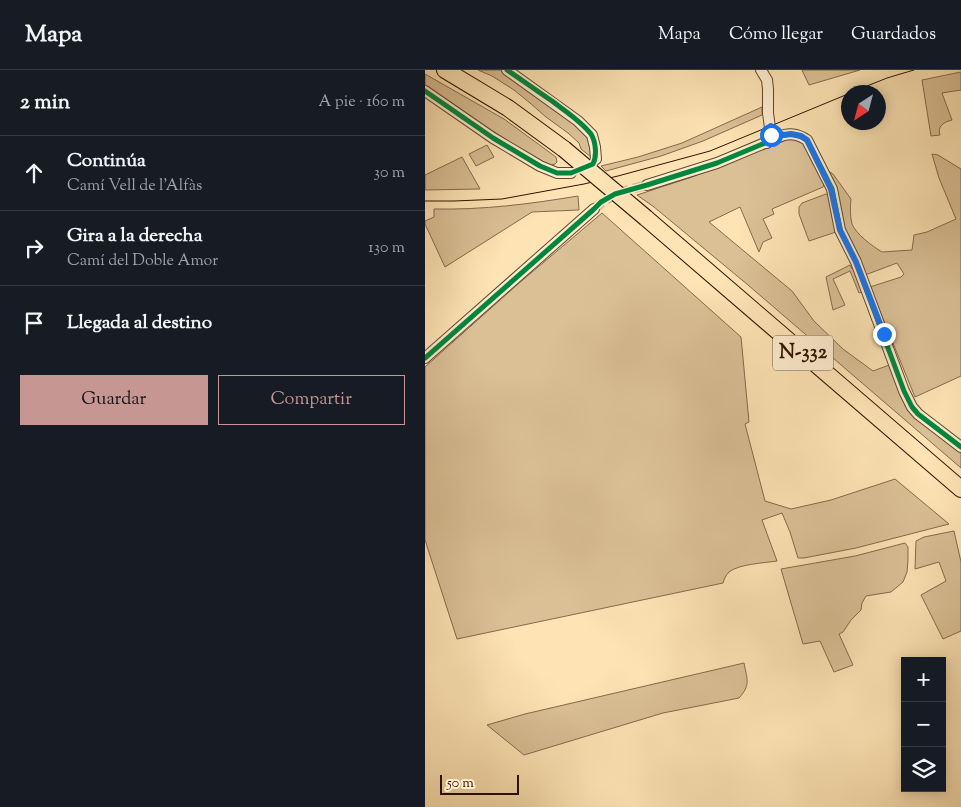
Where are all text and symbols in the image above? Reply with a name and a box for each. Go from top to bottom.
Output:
text: Mapa [25,18,82,52]
text: Mapa [658,22,701,48]
text: Cómo llegar [729,22,823,48]
text: Guardados [851,22,936,48]
north arrow [841,85,886,130]
text: 2 min [20,88,70,118]
text: A pie · 160 m [318,91,405,114]
route start [760,124,783,147]
text: Continúa [67,148,146,175]
icon: ahead [20,159,48,187]
text: 30 m [374,162,405,185]
text: Camí Vell de l'Alfàs [67,175,202,198]
text: Gira a la derecha [67,223,202,250]
icon: right [20,234,48,262]
text: 130 m [368,237,405,260]
text: Camí del Doble Amor [67,250,218,273]
icon: arrive [20,309,48,337]
text: Llegada al destino [67,310,212,337]
route end [873,323,896,346]
road number: N-332 [773,336,833,370]
button: Guardar [20,375,208,425]
button: Compartir [218,375,405,425]
map controls [901,657,946,792]
button: + [901,657,946,702]
button: − [901,702,946,747]
button: layers [901,747,946,792]
scale bar [440,772,519,795]
text: 50 m [447,774,474,794]

